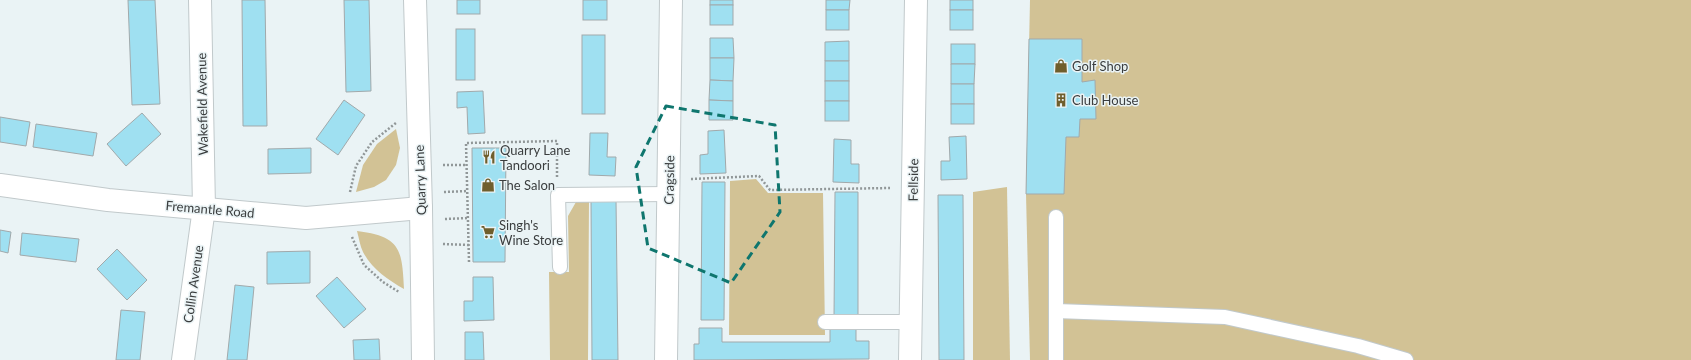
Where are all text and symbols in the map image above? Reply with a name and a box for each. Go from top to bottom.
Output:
street label: Wakefield Avenue [193,52,211,156]
shop icon: Golf Shop [1053,58,1069,74]
place label: Golf Shop [1072,58,1128,74]
building icon: Club House [1053,92,1069,108]
place label: Club House [1072,92,1139,108]
place label: Quarry Lane Tandoori [500,142,571,173]
street label: Quarry Lane [411,144,429,215]
restaurant icon: Quarry Lane Tandoori [481,149,497,165]
street label: Cragside [661,155,677,205]
street label: Fellside [905,158,921,201]
shop icon: The Salon [480,177,496,193]
place label: The Salon [499,177,555,193]
street label: Fremantle Road [165,197,255,221]
place label: Singh's Wine Store [499,217,563,248]
supermarket icon: Singh's Wine Store [480,224,496,240]
street label: Collin Avenue [180,244,206,324]

